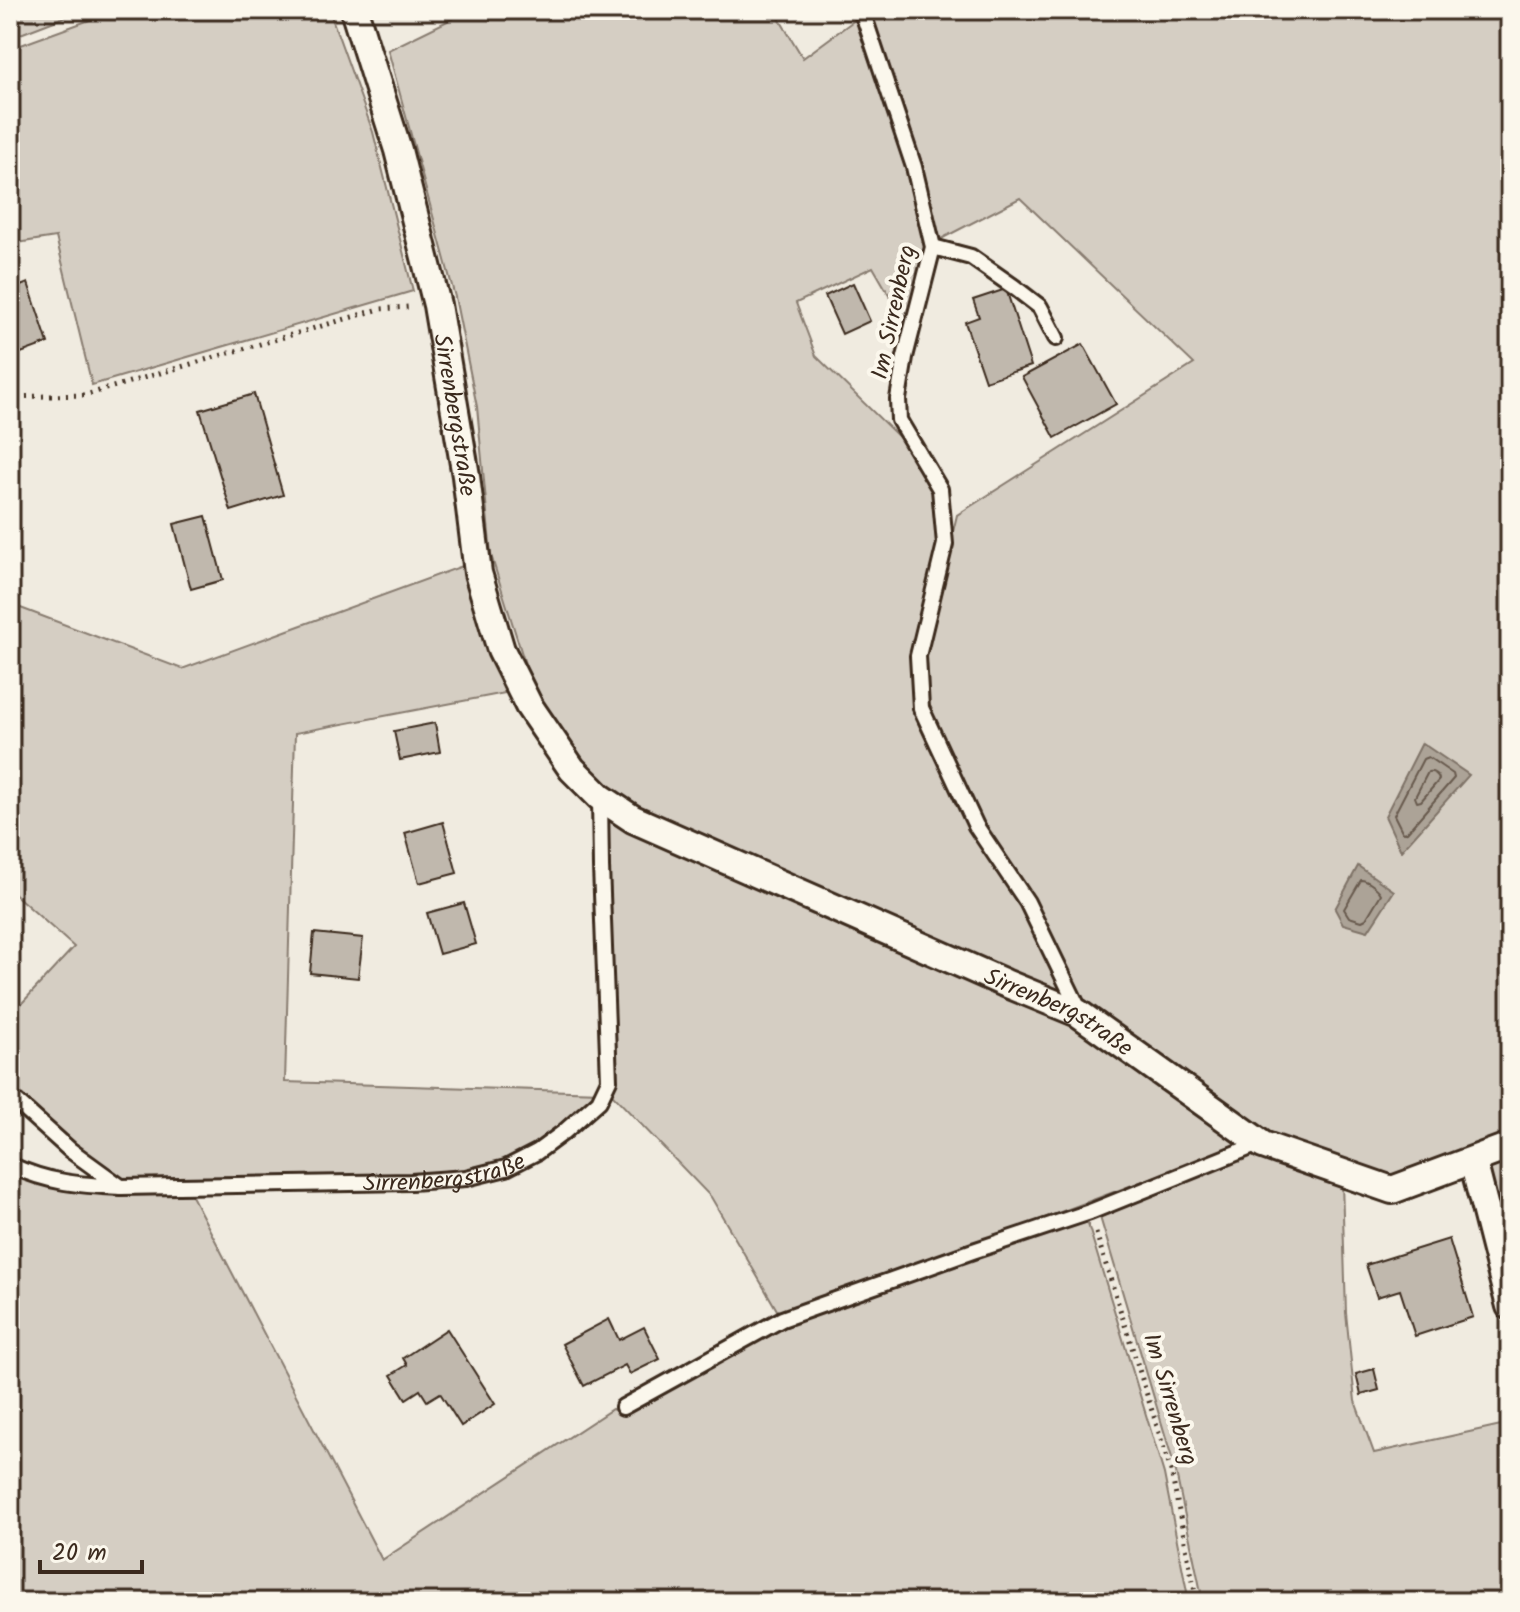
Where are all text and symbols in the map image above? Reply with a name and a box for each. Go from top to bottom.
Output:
street label: Im Sirrenberg [861,241,928,383]
street label: Sirrenbergstraße [421,331,486,499]
street label: Sirrenbergstraße [977,958,1141,1068]
street label: Sirrenbergstraße [362,1143,533,1204]
street label: Im Sirrenberg [1131,1328,1208,1471]
scale bar [40,1524,142,1574]
text: 20 m [52,1534,107,1573]

